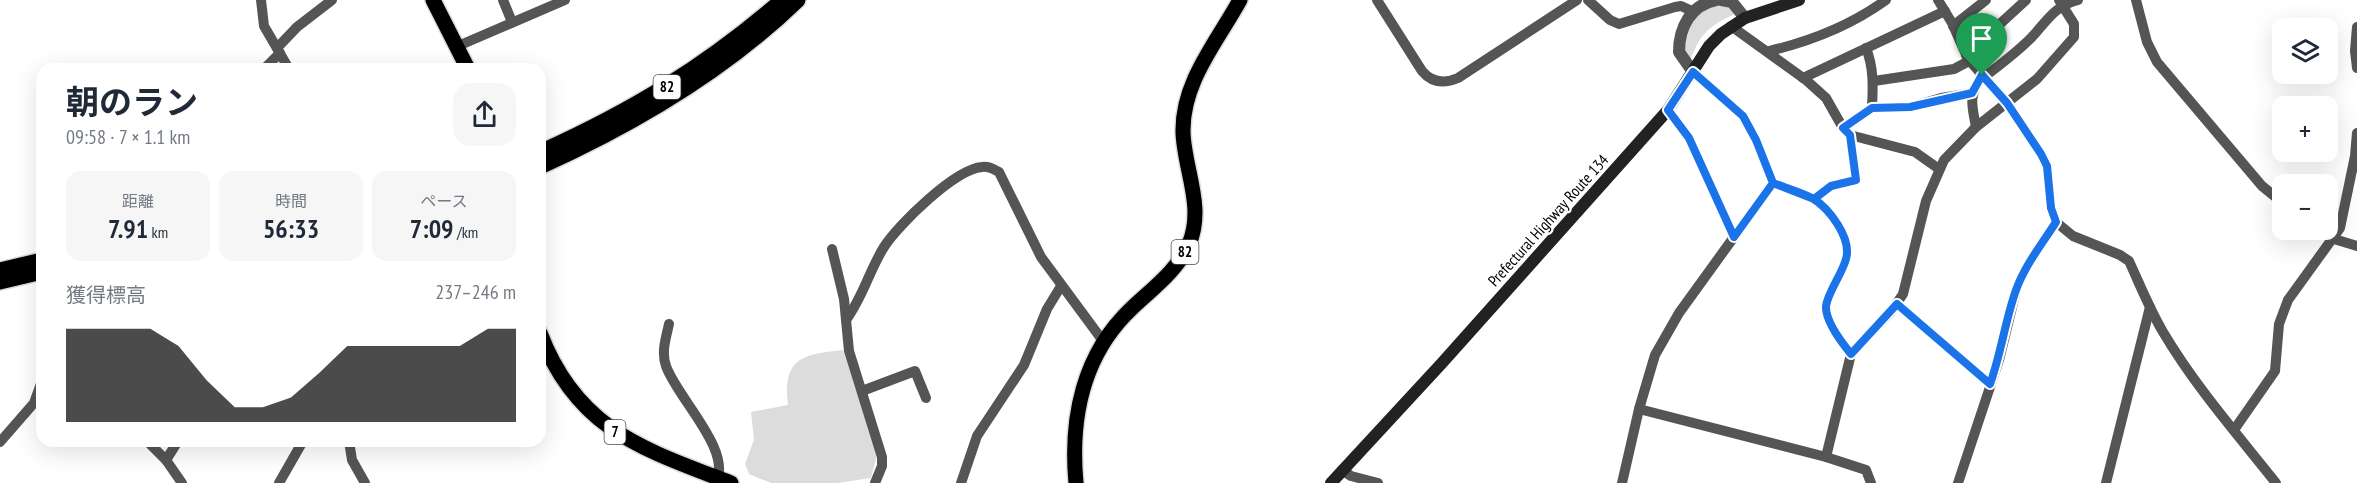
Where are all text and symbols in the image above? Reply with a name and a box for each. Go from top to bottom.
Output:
pin [1956,13,2007,75]
map controls [2272,18,2338,240]
button: layers [2272,18,2338,84]
icon: arrive [1965,22,1998,55]
road number: 82 [654,75,680,99]
text: 朝のラン [66,80,198,123]
button: share [453,83,516,146]
button: + [2272,96,2338,162]
text: 09:58 · 7 × 1.1 km [66,124,190,150]
street label: Prefectural Highway Route 134 [1483,150,1613,290]
button: − [2272,174,2338,240]
text: 距離 [122,191,154,211]
text: 時間 [275,191,307,211]
text: ペース [420,191,468,211]
text: 7.91 [108,212,148,245]
text: 56:33 [263,212,319,245]
text: 7:09 [410,212,454,245]
text: km [148,222,168,242]
text: /km [454,222,478,242]
road number: 82 [1172,240,1198,264]
text: 237–246 m [435,279,516,305]
text: 獲得標高 [66,282,146,308]
road number: 7 [604,420,626,444]

